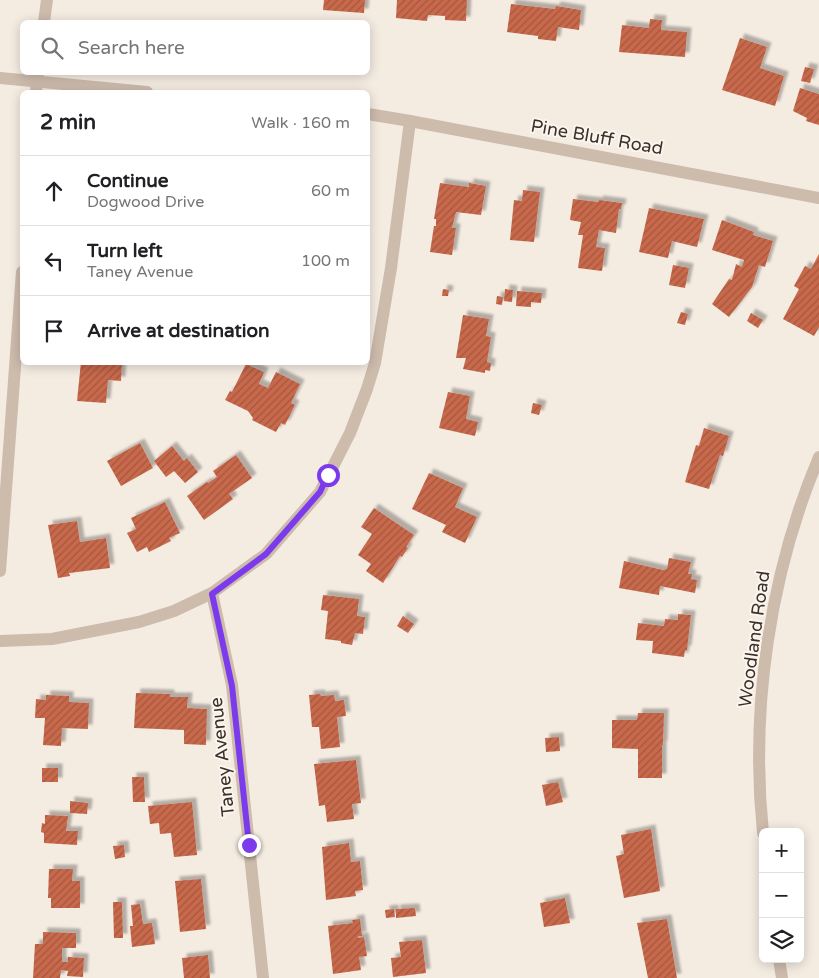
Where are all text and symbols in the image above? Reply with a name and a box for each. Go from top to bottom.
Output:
search box [20,20,370,75]
icon: search [38,34,66,62]
text: Search here [78,37,185,59]
text: 2 min [40,110,96,135]
text: Walk · 160 m [251,113,350,133]
street label: Pine Bluff Road [529,115,665,159]
text: Continue [87,170,169,192]
icon: ahead [40,177,68,205]
text: 60 m [311,181,350,201]
text: Dogwood Drive [87,192,204,212]
text: Turn left [87,240,163,262]
icon: left [40,247,68,275]
text: 100 m [301,251,350,271]
text: Taney Avenue [87,262,193,282]
icon: arrive [40,317,68,345]
text: Arrive at destination [87,320,270,342]
route start [317,464,340,487]
street label: Woodland Road [734,569,774,709]
street label: Taney Avenue [205,696,239,818]
map controls [759,828,804,963]
button: + [759,828,804,873]
route end [238,834,261,857]
button: − [759,873,804,918]
button: layers [759,918,804,963]

